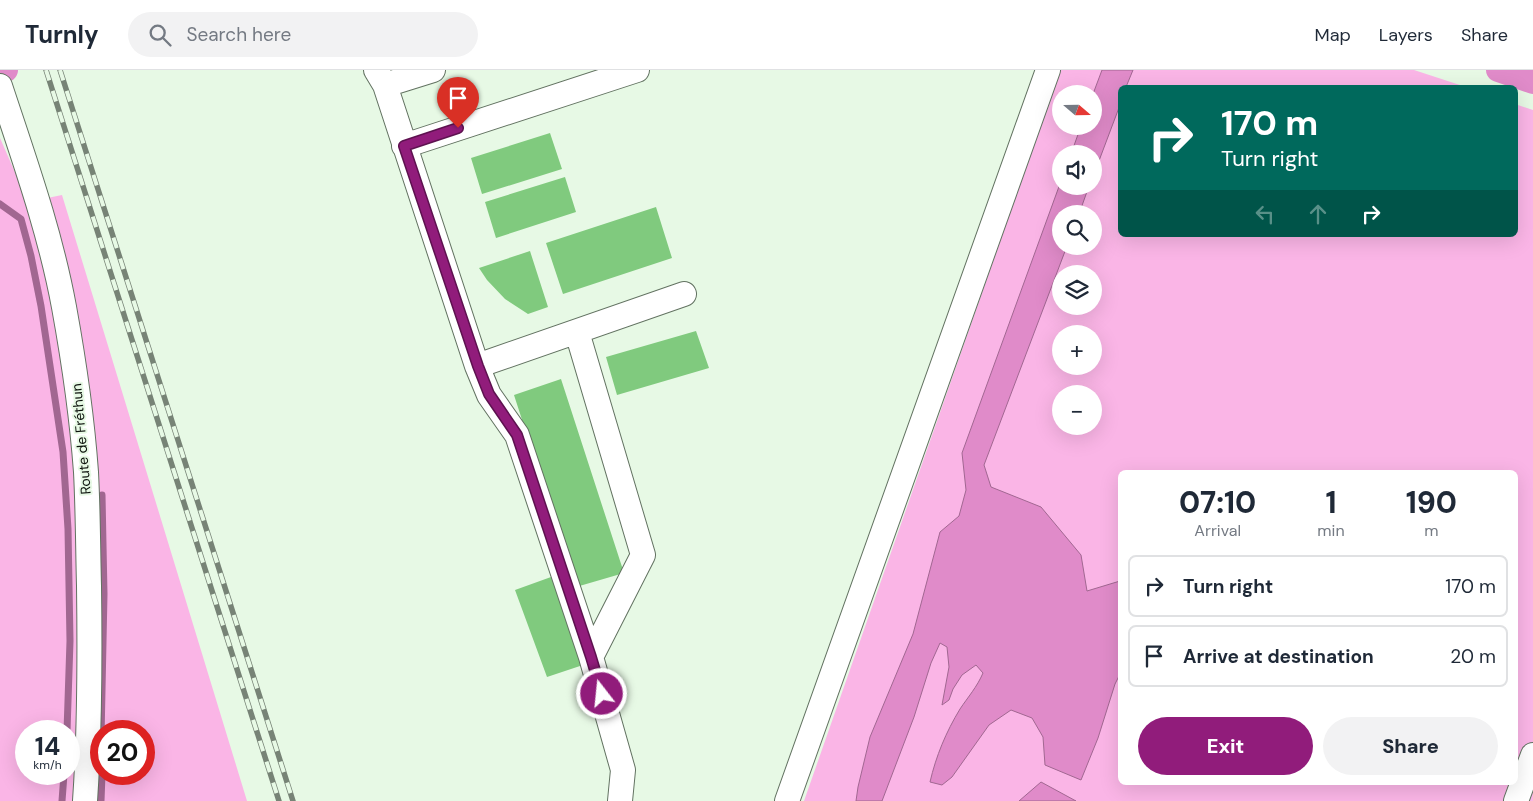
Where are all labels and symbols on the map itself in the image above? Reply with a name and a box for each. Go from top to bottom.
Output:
pin [437,77,479,128]
north arrow [1052,85,1102,135]
street label: Route de Fréthun [67,383,95,495]
position arrow [575,667,627,719]
speed limit sign: 20 [90,720,155,785]

